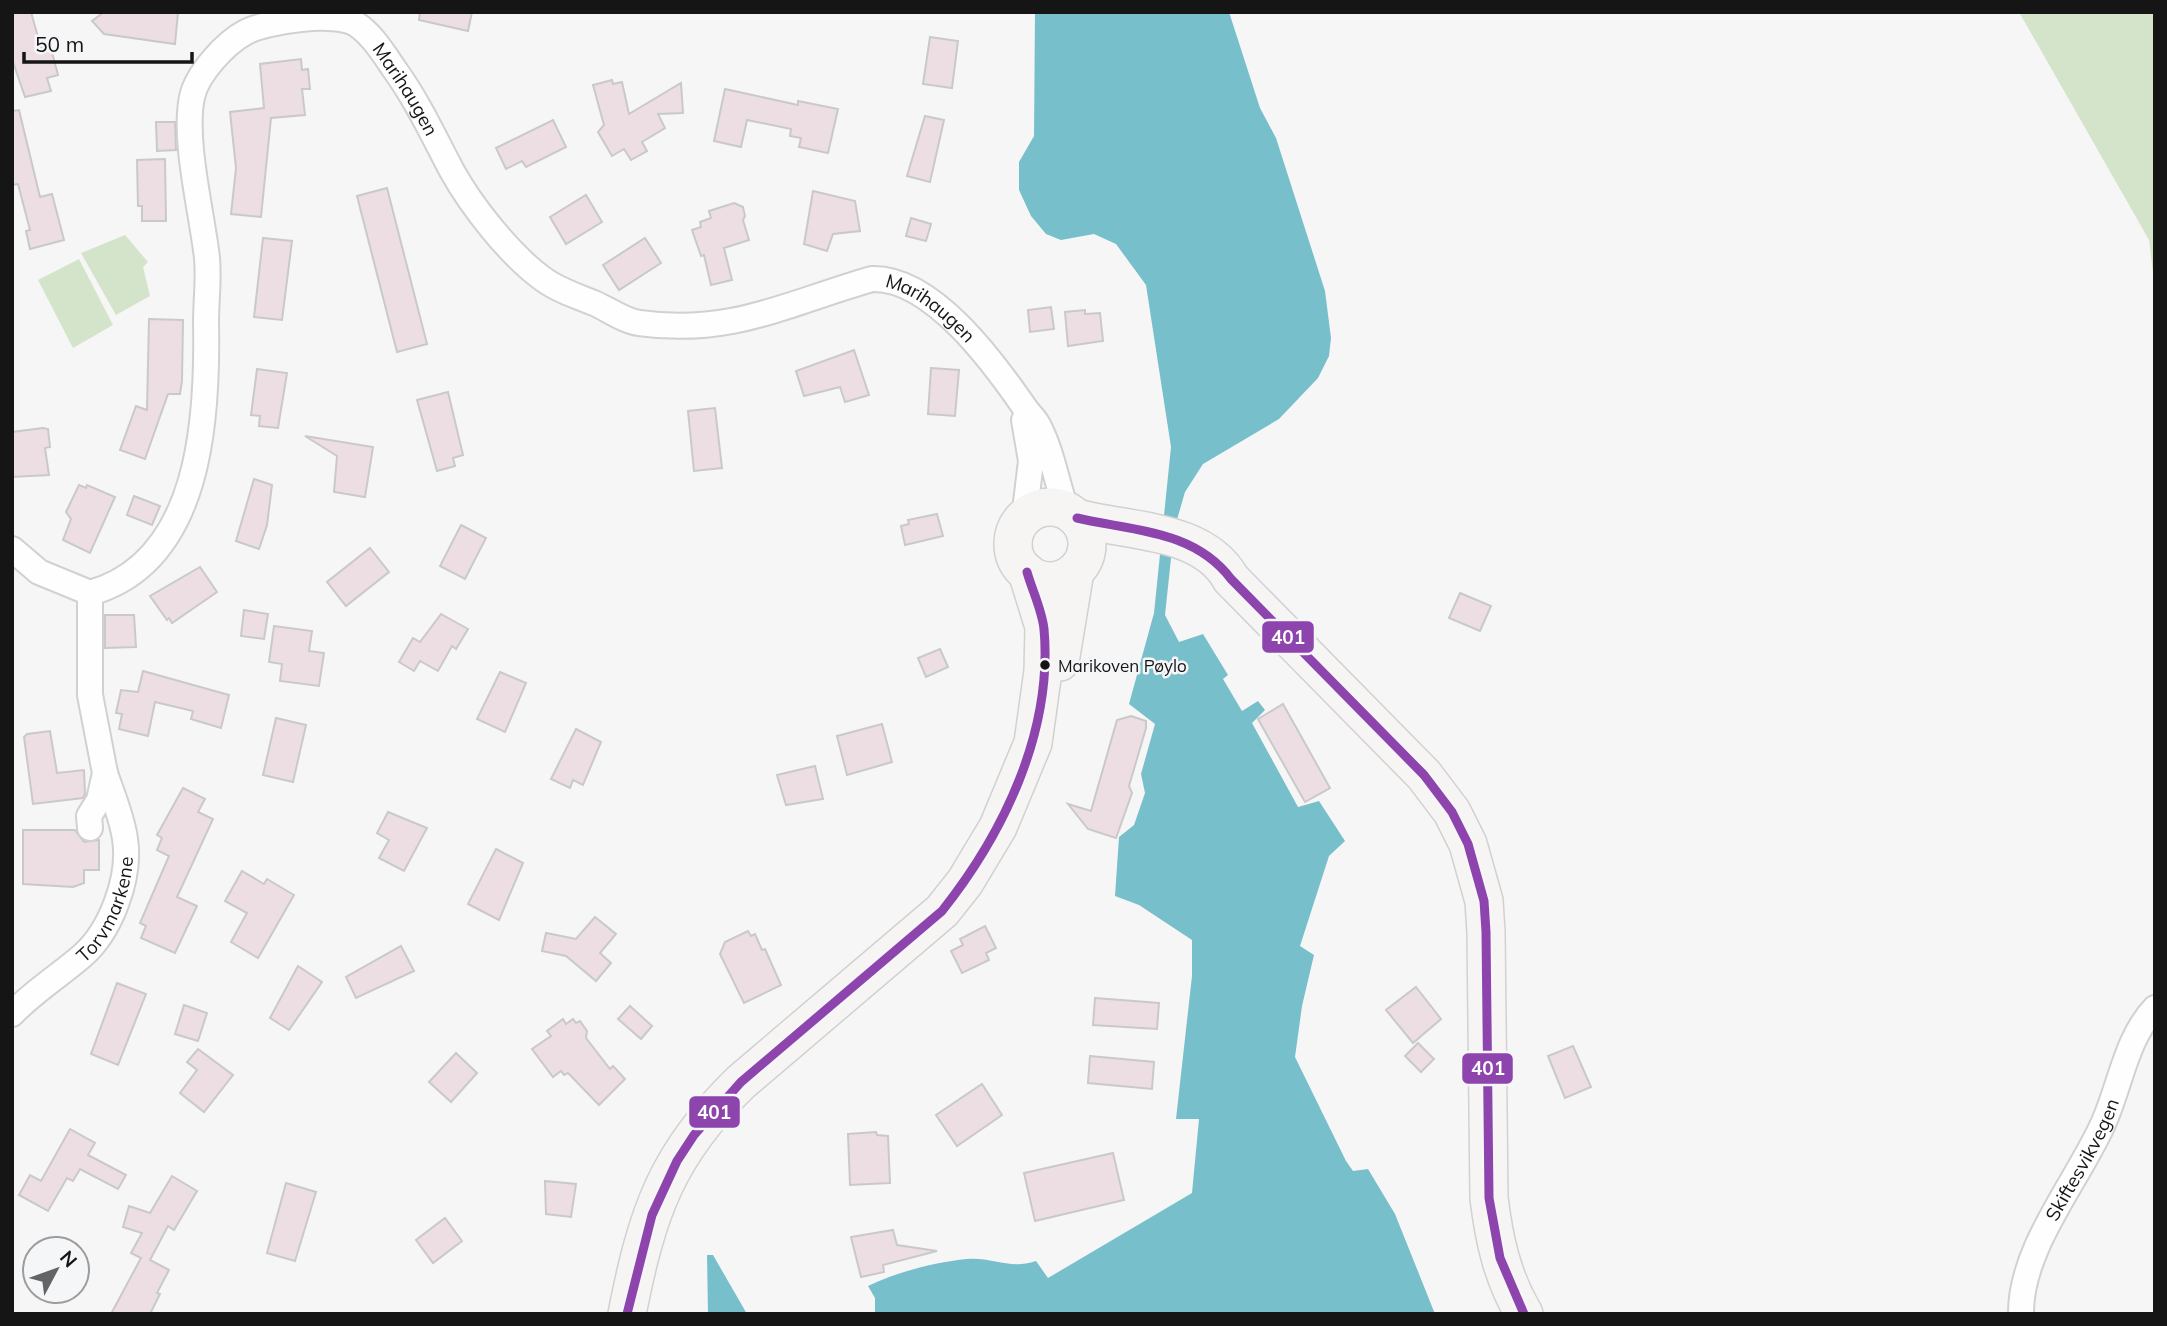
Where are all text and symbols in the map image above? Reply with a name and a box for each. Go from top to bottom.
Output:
scale bar [24,21,192,65]
text: 50 m [35,31,84,57]
street label: Marihaugen [368,38,444,140]
street label: Marihaugen [883,268,981,347]
line badge: 401 [1261,620,1315,654]
text: 401 [1271,625,1305,649]
place label: Marikoven Pøylo [1058,655,1187,677]
marker: Marikoven Pøylo [1038,658,1052,672]
street label: Torvmarkene [71,856,138,967]
line badge: 401 [1461,1052,1514,1085]
text: 401 [1471,1056,1505,1080]
line badge: 401 [688,1095,741,1129]
street label: Skiftesvikvegen [2040,1095,2124,1225]
text: 401 [697,1100,731,1124]
north arrow [21,1235,91,1305]
text: N [55,1246,83,1272]

